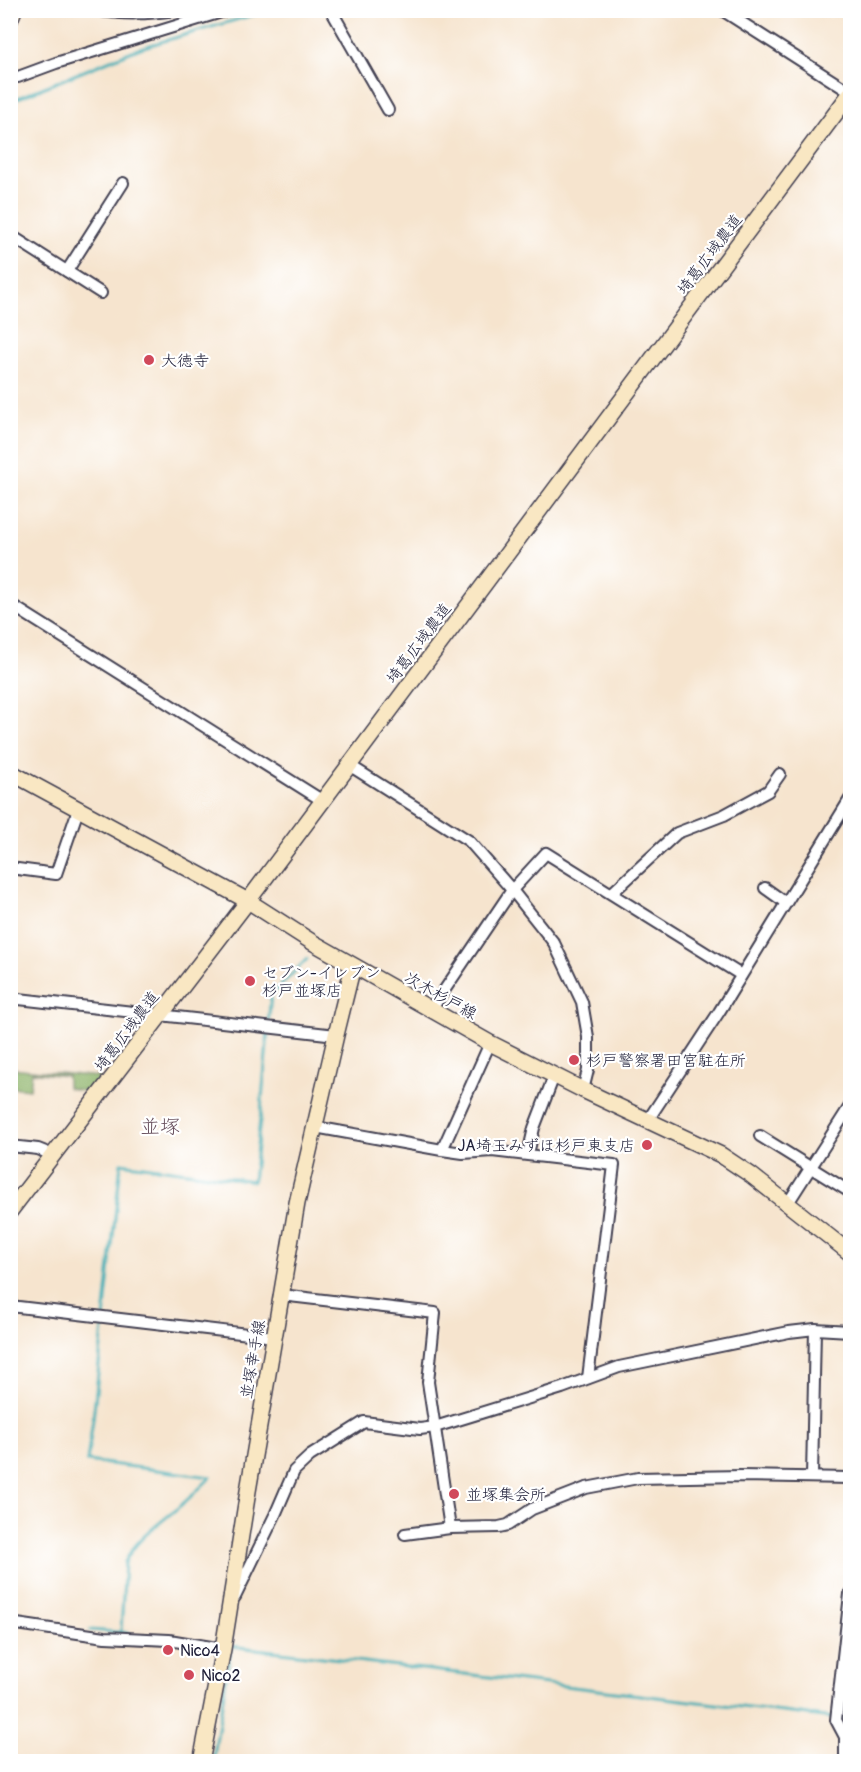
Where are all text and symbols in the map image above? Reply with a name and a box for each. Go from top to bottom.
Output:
street label: 埼葛広域農道 [673,210,747,299]
place label: 大徳寺 [161,351,209,371]
marker: 大徳寺 [142,353,156,367]
street label: 埼葛広域農道 [382,599,456,688]
place label: セブン-イレブン 杉戸並塚店 [262,963,381,1001]
street label: 次木杉戸線 [401,968,480,1024]
marker: セブン-イレブン 杉戸並塚店 [243,974,257,988]
street label: 埼葛広域農道 [90,987,164,1076]
place label: 杉戸警察署田宮駐在所 [586,1051,746,1071]
marker: 杉戸警察署田宮駐在所 [567,1053,581,1067]
district label: 並塚 [140,1114,180,1139]
place label: JA埼玉みずほ杉戸東支店 [458,1136,635,1156]
marker: JA埼玉みずほ杉戸東支店 [640,1138,654,1152]
street label: 並塚幸手線 [236,1318,270,1400]
place label: 並塚集会所 [466,1485,546,1505]
marker: 並塚集会所 [447,1487,461,1501]
place label: Nico4 [180,1641,220,1661]
marker: Nico4 [161,1643,175,1657]
place label: Nico2 [201,1666,240,1686]
marker: Nico2 [182,1668,196,1682]

